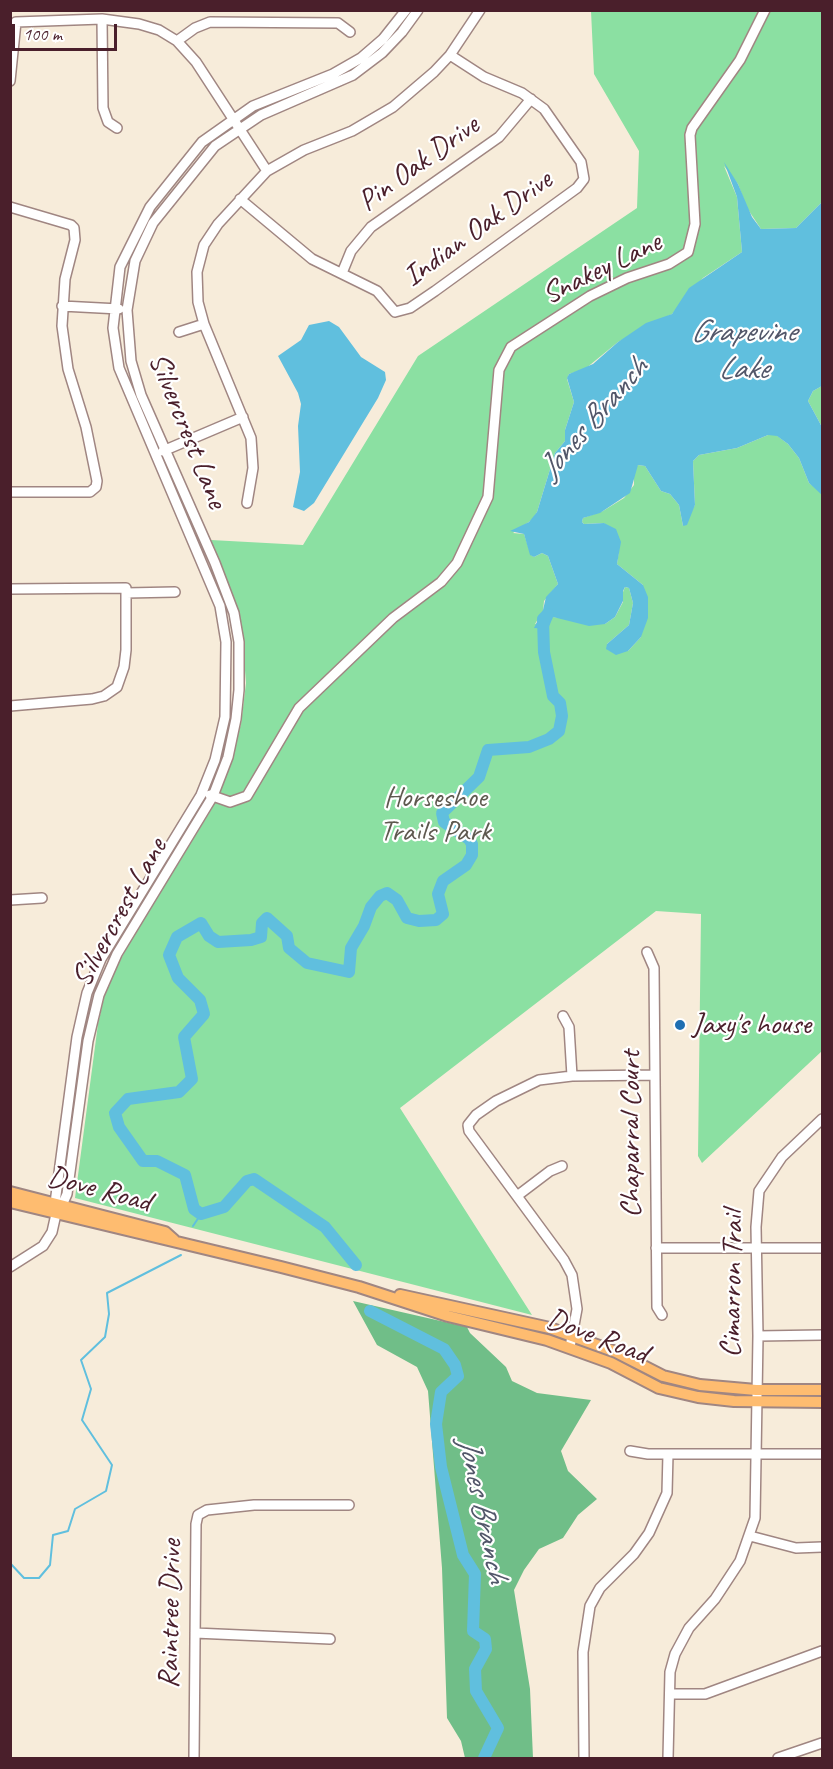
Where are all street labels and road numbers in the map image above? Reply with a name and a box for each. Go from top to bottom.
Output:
street label: Pin Oak Drive [352,108,486,220]
street label: Indian Oak Drive [396,163,560,295]
street label: Snakey Lane [537,225,667,313]
street label: Silvercrest Lane [140,348,234,514]
street label: Silvercrest Lane [64,833,176,993]
street label: Chaparral Court [613,1050,649,1218]
street label: Dove Road [43,1159,155,1221]
street label: Cimarron Trail [714,1210,752,1358]
street label: Dove Road [541,1301,653,1373]
street label: Raintree Drive [152,1539,190,1689]

